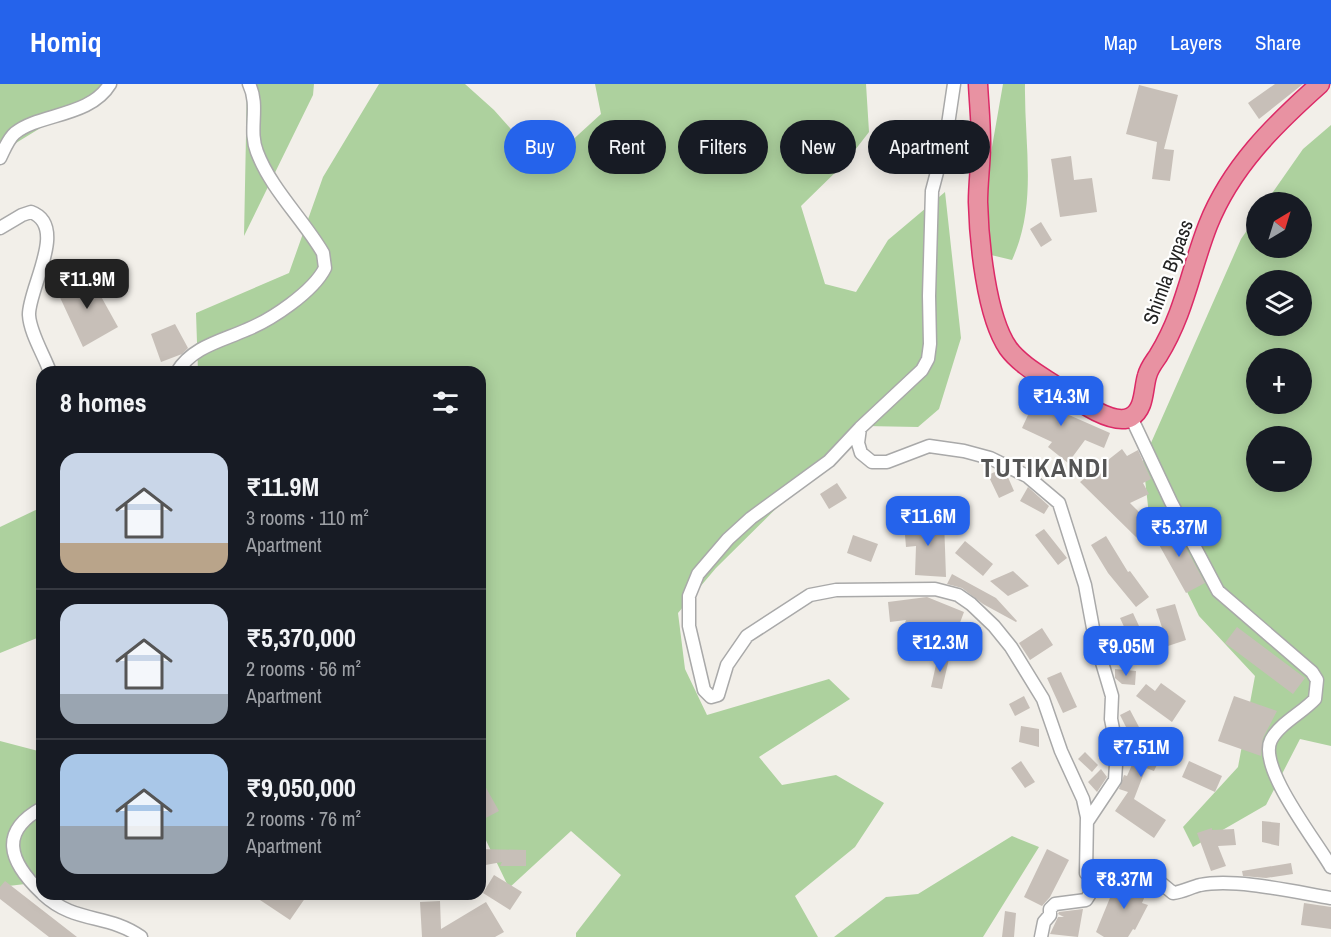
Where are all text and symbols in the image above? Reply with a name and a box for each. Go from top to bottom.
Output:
text: Homiq [30,23,101,61]
text: Map [1104,28,1137,57]
text: Layers [1170,28,1222,57]
text: Share [1255,28,1301,57]
chip: Buy [504,120,576,174]
chip: Rent [588,120,666,174]
chip: Filters [678,120,768,174]
chip: New [780,120,856,174]
chip: Apartment [868,120,990,174]
north arrow [1246,192,1312,258]
map controls [1246,192,1312,492]
street label: Shimla Bypass [1136,216,1199,328]
pin: ₹11.9M [38,259,136,310]
text: ₹11.9M [59,265,115,292]
button: layers [1246,270,1312,336]
button: + [1246,348,1312,414]
pin: ₹14.3M [1012,376,1110,427]
text: ₹14.3M [1032,382,1090,409]
text: 8 homes [60,385,147,420]
icon: filters [429,386,462,419]
button: − [1246,426,1312,492]
district label: TUTIKANDI [981,450,1109,485]
text: ₹11.9M [246,469,319,504]
icon: home [108,477,180,549]
pin: ₹11.6M [879,496,977,547]
text: ₹11.6M [900,502,956,529]
text: 3 rooms · 110 m² [246,504,369,531]
pin: ₹5.37M [1130,507,1228,558]
text: ₹5.37M [1150,513,1208,540]
text: Apartment [246,531,322,558]
text: ₹5,370,000 [246,620,356,655]
pin: ₹12.3M [891,622,989,673]
pin: ₹9.05M [1077,626,1175,677]
icon: home [108,628,180,700]
text: ₹12.3M [911,628,969,655]
text: ₹9.05M [1097,632,1155,659]
text: 2 rooms · 56 m² [246,655,361,682]
text: Apartment [246,682,322,709]
pin: ₹7.51M [1092,727,1190,778]
text: ₹7.51M [1112,733,1170,760]
text: ₹9,050,000 [246,770,356,805]
icon: home [108,778,180,850]
text: 2 rooms · 76 m² [246,805,361,832]
text: Apartment [246,832,322,859]
pin: ₹8.37M [1075,859,1173,910]
text: ₹8.37M [1095,865,1153,892]

